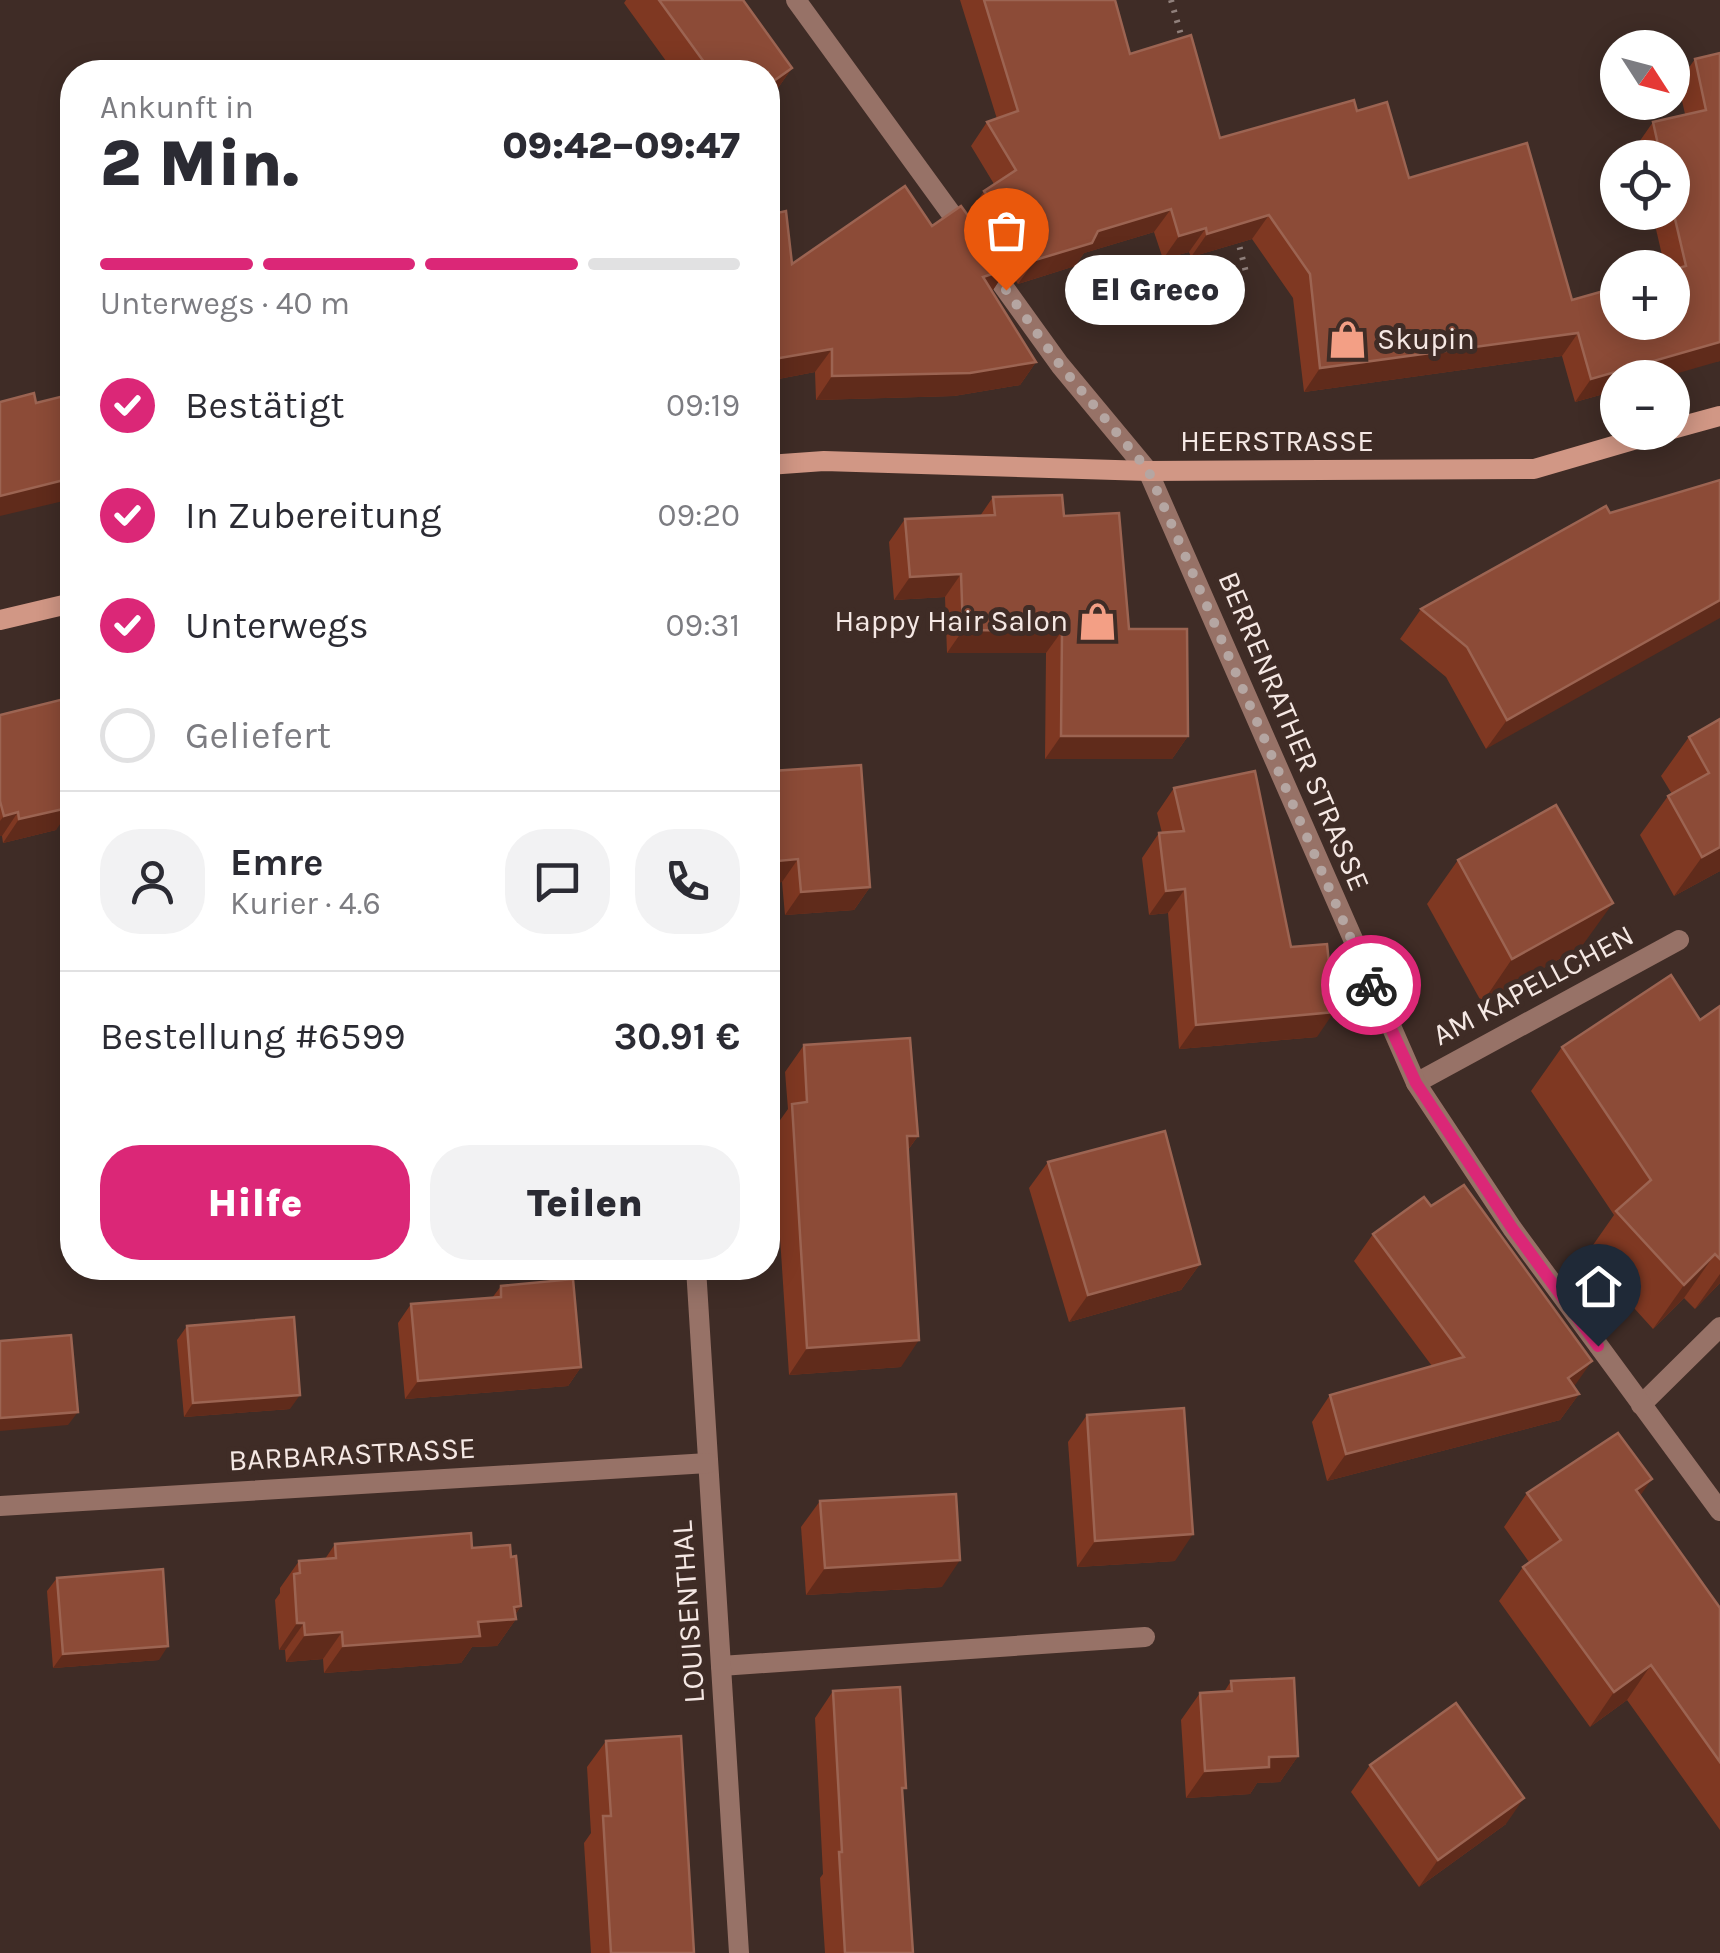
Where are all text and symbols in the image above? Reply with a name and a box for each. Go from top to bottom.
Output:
north arrow [1600,30,1690,120]
map controls [1600,30,1690,450]
text: Ankunft in [100,89,254,126]
text: 09:42–09:47 [502,123,740,168]
text: 2 Min. [100,125,299,201]
button: locate [1600,140,1690,230]
pin [964,188,1049,291]
icon: bag [979,203,1034,258]
button: + [1600,250,1690,340]
callout: El Greco [1066,255,1246,325]
text: El Greco [1091,271,1219,308]
text: Unterwegs · 40 m [100,285,350,322]
shop icon: Skupin [1326,318,1368,360]
place label: Skupin [1377,321,1475,357]
button: − [1600,360,1690,450]
icon: check [100,378,155,433]
text: Bestätigt [185,383,345,428]
text: 09:19 [666,387,740,424]
street label: HEERSTRASSE [1180,423,1374,459]
icon: check [100,488,155,543]
text: In Zubereitung [185,493,441,538]
text: 09:20 [658,497,740,534]
street label: BERRENRATHER STRASSE [1210,566,1378,896]
icon: check [100,598,155,653]
shop icon: Happy Hair Salon [1077,600,1119,642]
text: Unterwegs [185,603,369,648]
place label: Happy Hair Salon [834,603,1068,639]
text: 09:31 [666,607,740,644]
text: Geliefert [185,713,331,758]
button: person [100,829,205,934]
button: chat [505,829,610,934]
button: phone [635,829,740,934]
text: Emre [230,840,323,885]
text: Kurier · 4.6 [230,885,381,922]
street label: AM KAPELLCHEN [1426,917,1640,1053]
courier [1321,935,1421,1035]
icon: bike [1344,958,1399,1013]
text: Bestellung #6599 [100,1014,406,1059]
text: 30.91 € [614,1014,740,1059]
button: Hilfe [100,1145,410,1260]
button: Teilen [430,1145,740,1260]
pin [1556,1244,1641,1347]
icon: home [1571,1259,1626,1314]
street label: BARBARASTRASSE [227,1430,477,1478]
street label: LOUISENTHAL [664,1519,712,1705]

